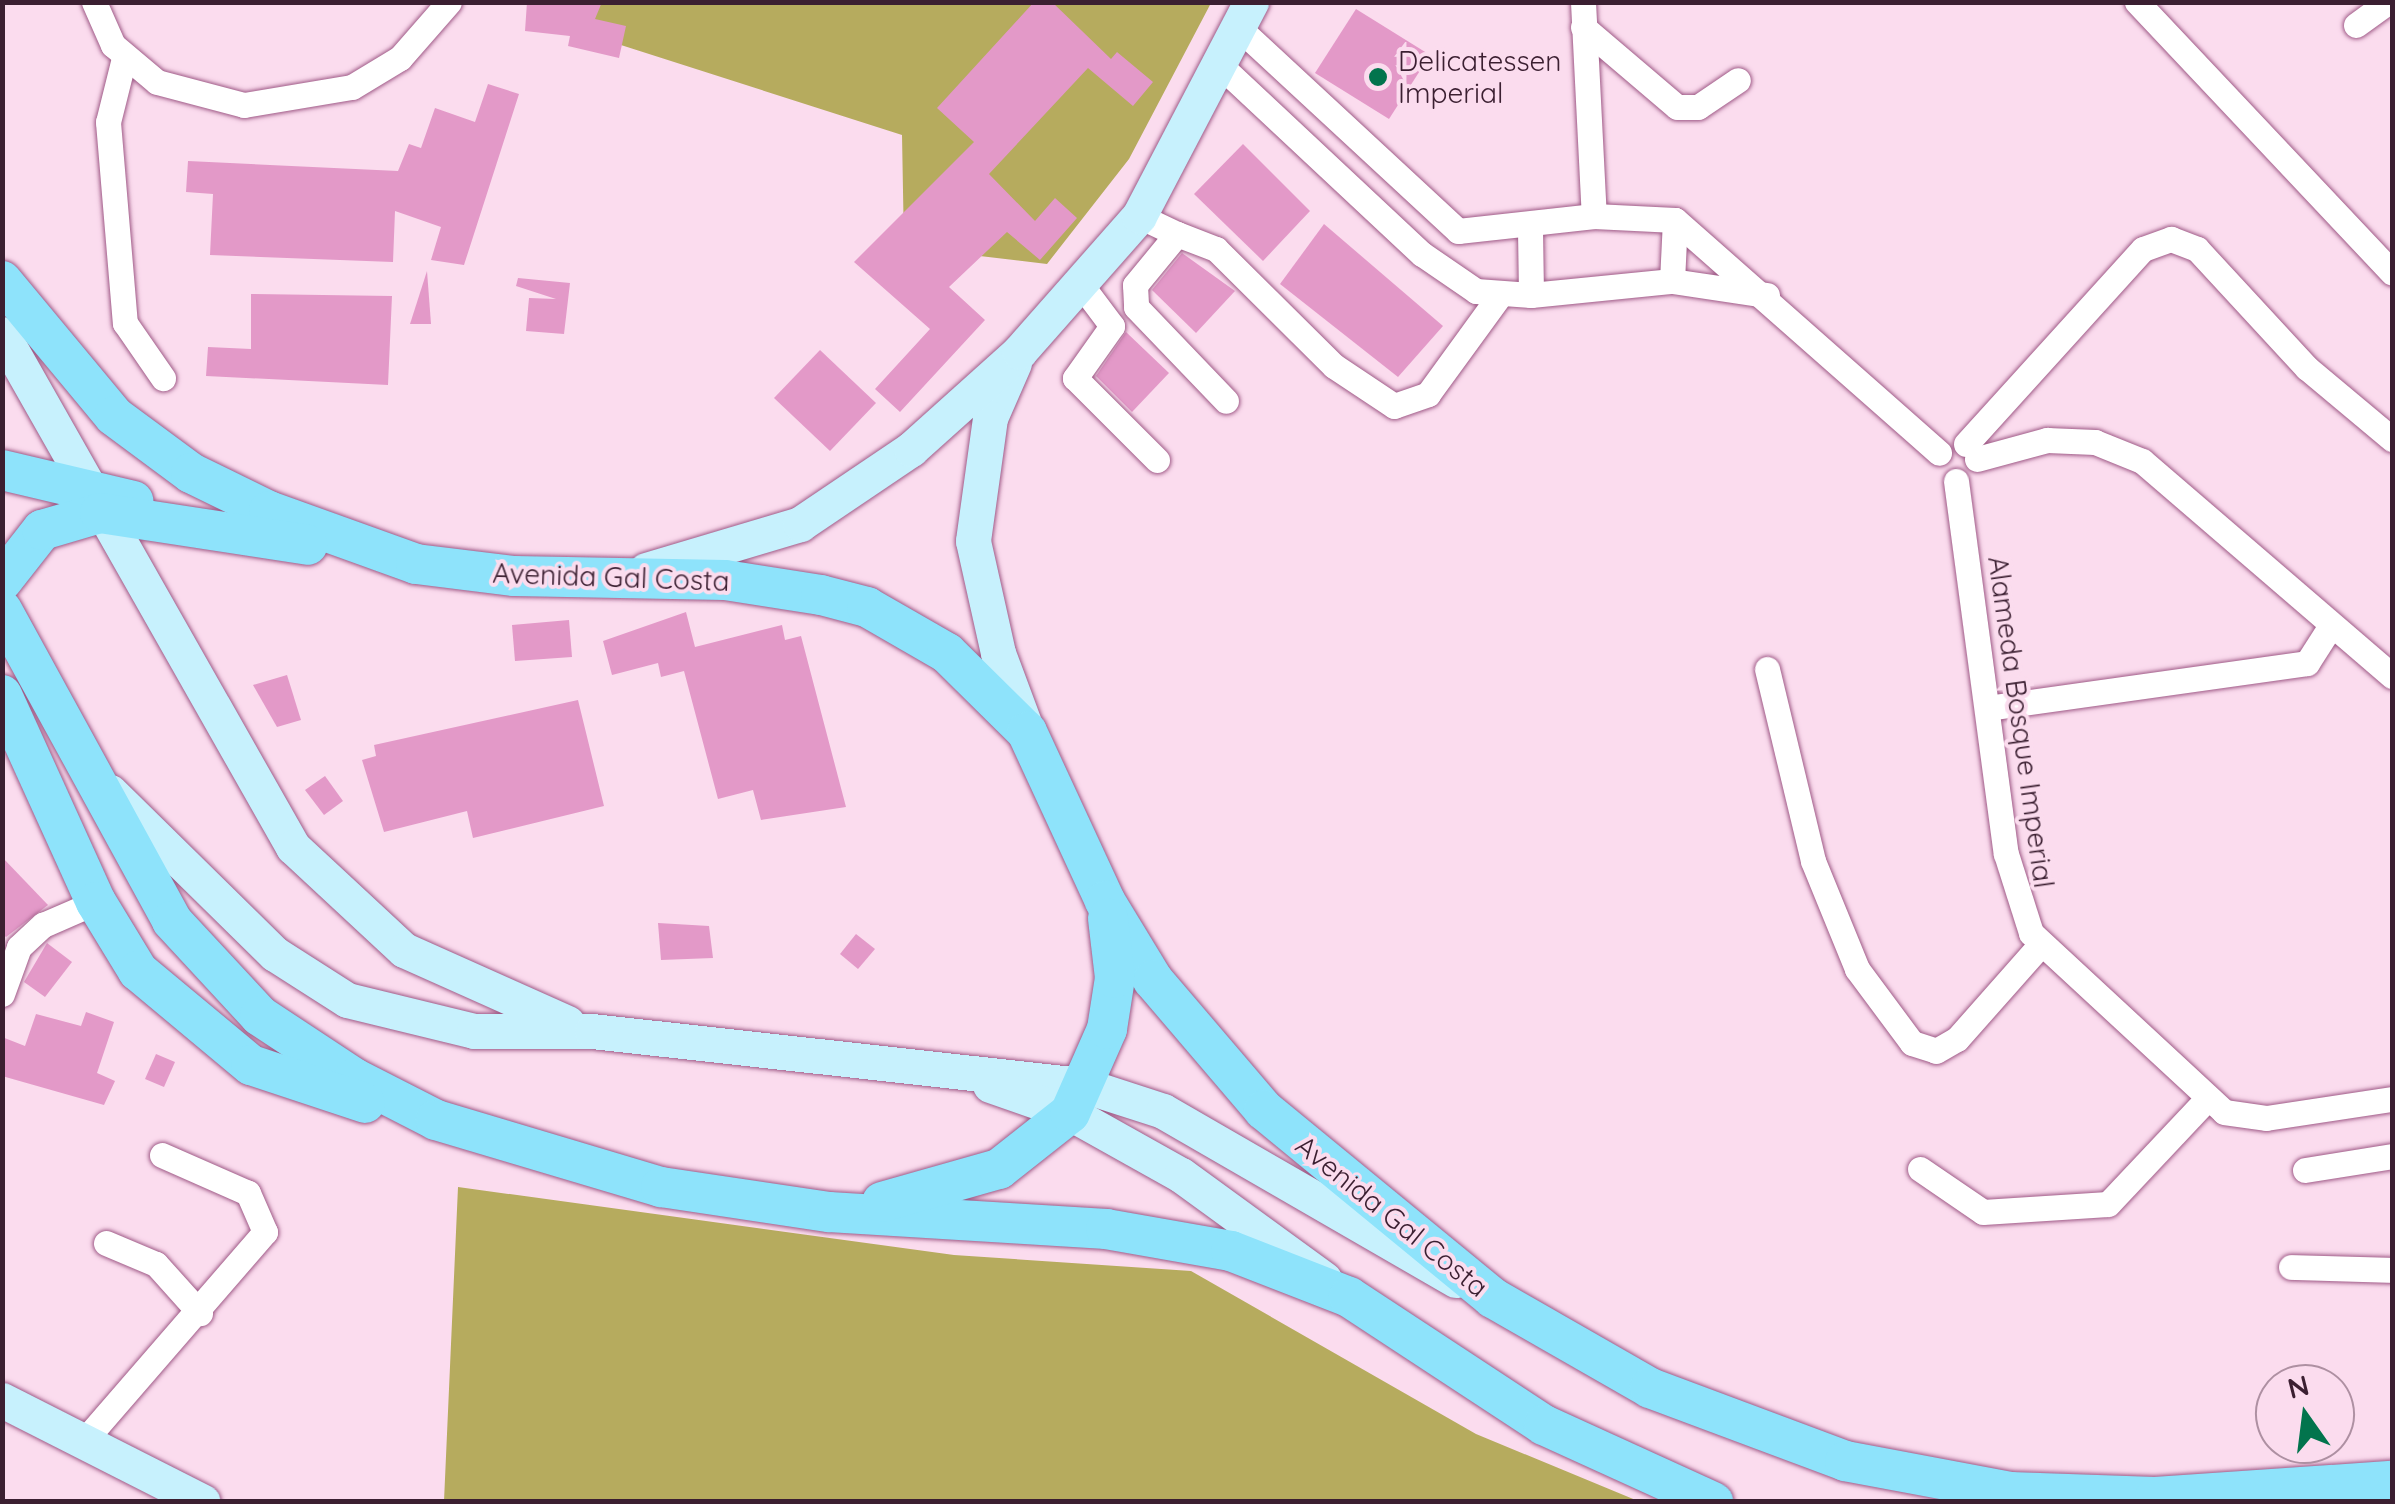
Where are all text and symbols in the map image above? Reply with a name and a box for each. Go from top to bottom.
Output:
place label: Delicatessen Imperial [1398,44,1562,110]
marker: Delicatessen Imperial [1367,66,1389,88]
street label: Alameda Bosque Imperial [1981,554,2061,890]
street label: Avenida Gal Costa [492,556,730,598]
street label: Avenida Gal Costa [1289,1128,1495,1304]
north arrow [2255,1364,2355,1464]
text: N [2284,1367,2312,1406]

